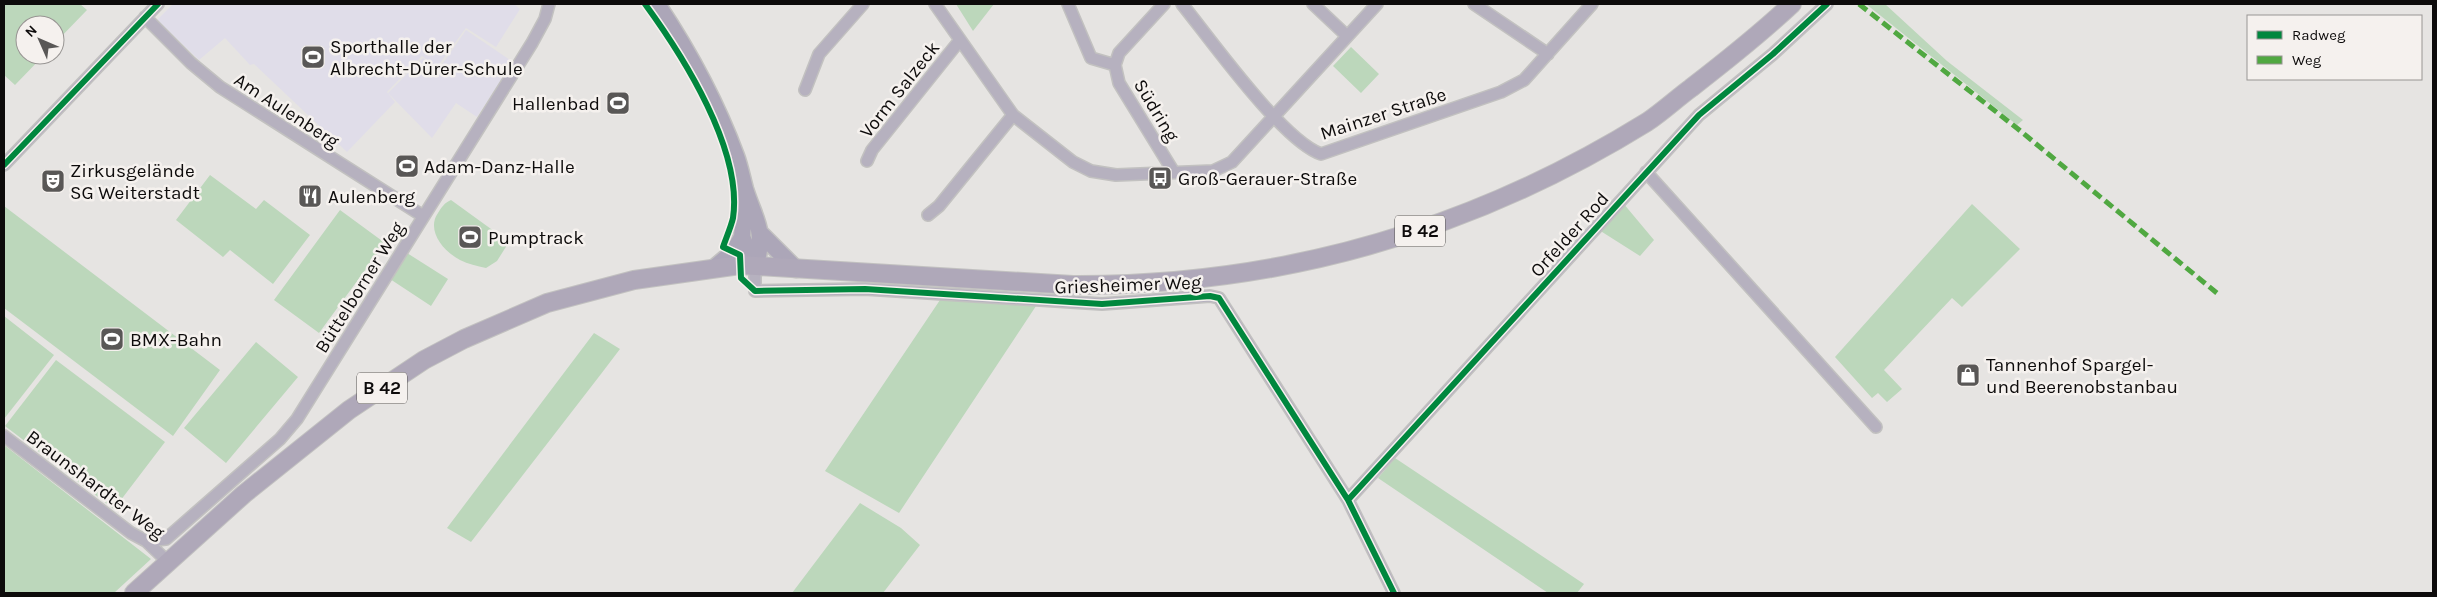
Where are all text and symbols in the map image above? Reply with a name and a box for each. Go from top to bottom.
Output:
north arrow [15,15,65,65]
legend [2247,15,2422,80]
text: N [22,22,41,41]
text: Radweg [2292,26,2346,44]
place label: Sporthalle der Albrecht-Dürer-Schule [330,36,523,80]
street label: Vorm Salzeck [855,37,944,142]
sports icon: Sporthalle der Albrecht-Dürer-Schule [300,44,326,70]
text: Weg [2292,51,2322,69]
street label: Am Aulenberg [230,69,343,153]
street label: Südring [1129,75,1183,146]
street label: Mainzer Straße [1318,83,1449,145]
sports icon: Hallenbad [605,90,631,116]
place label: Hallenbad [512,93,600,115]
sports icon: Adam-Danz-Halle [394,153,420,179]
place label: Adam-Danz-Halle [424,156,575,178]
place label: Zirkusgelände SG Weiterstadt [70,160,200,204]
bus stop icon: Groß-Gerauer-Straße [1147,165,1173,191]
theatre icon: Zirkusgelände SG Weiterstadt [40,168,66,194]
place label: Groß-Gerauer-Straße [1178,168,1357,190]
restaurant icon: Aulenberg [297,183,323,209]
place label: Aulenberg [328,186,416,208]
street label: Orfelder Rod [1526,188,1614,282]
road number: B 42 [1395,216,1445,247]
street label: Büttelborner Weg [311,218,409,357]
sports icon: Pumptrack [457,224,483,250]
place label: Pumptrack [488,227,584,249]
street label: Griesheimer Weg [1054,271,1202,299]
sports icon: BMX-Bahn [99,326,125,352]
place label: BMX-Bahn [130,329,222,351]
place label: Tannenhof Spargel- und Beerenobstanbau [1986,354,2178,398]
shop icon: Tannenhof Spargel- und Beerenobstanbau [1955,362,1981,388]
road number: B 42 [357,372,407,403]
street label: Braunshardter Weg [22,426,169,544]

